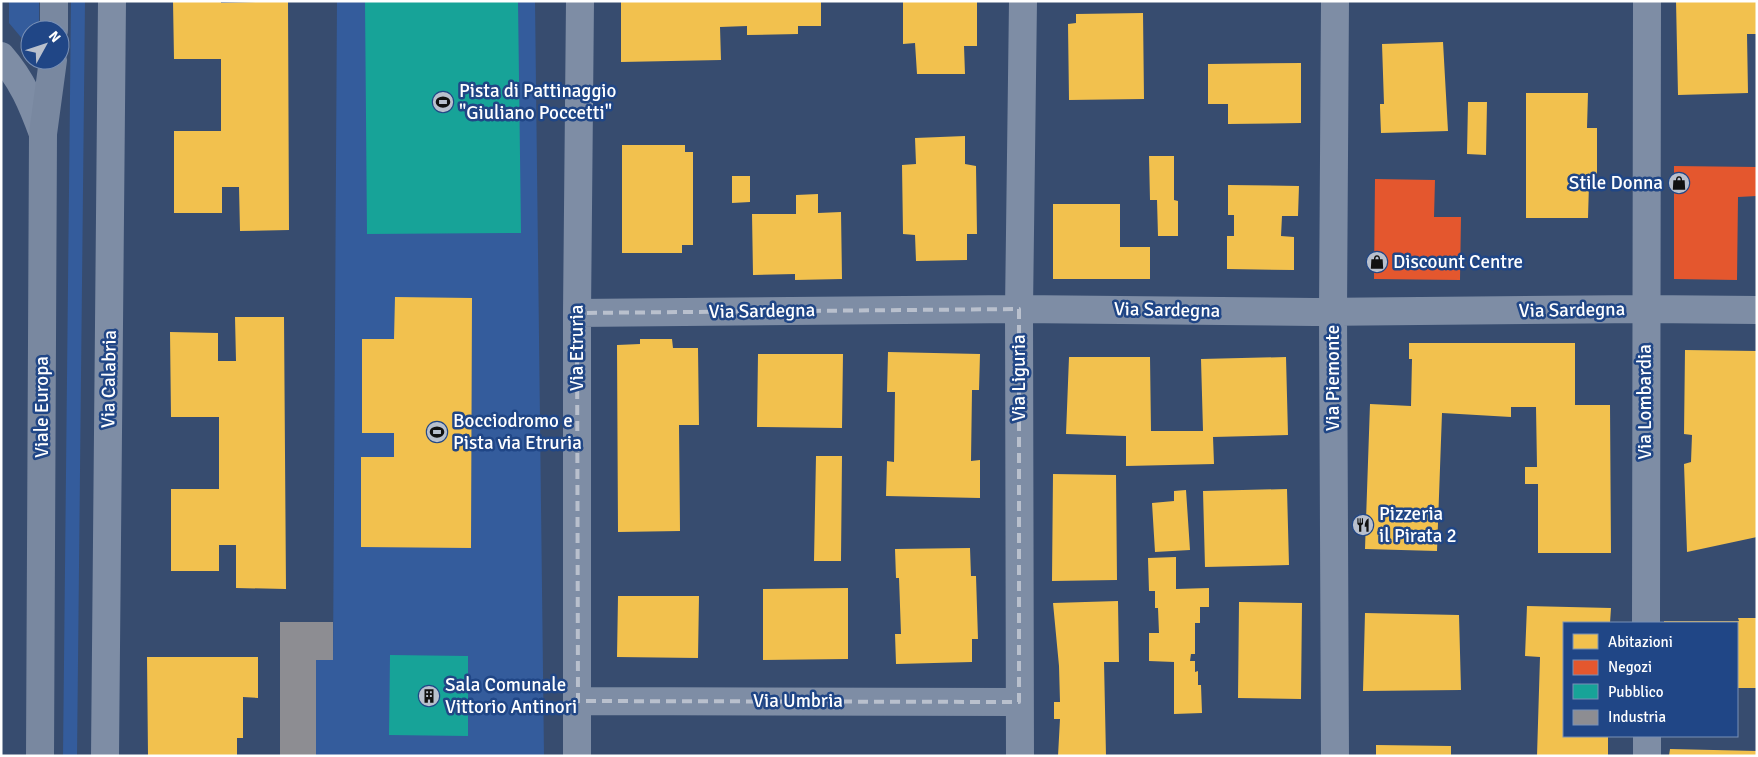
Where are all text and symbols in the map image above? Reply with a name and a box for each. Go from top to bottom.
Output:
north arrow [20,20,70,70]
text: N [45,28,64,46]
place label: Pista di Pattinaggio "Giuliano Poccetti" [459,79,616,125]
sports icon: Pista di Pattinaggio "Giuliano Poccetti" [431,90,455,114]
place label: Stile Donna [1569,171,1663,195]
shop icon: Stile Donna [1667,171,1691,195]
shop icon: Discount Centre [1365,250,1389,274]
place label: Discount Centre [1393,250,1523,274]
street label: Via Sardegna [1114,297,1220,323]
street label: Via Sardegna [1519,297,1625,323]
street label: Via Sardegna [709,298,815,324]
street label: Via Etruria [565,305,589,391]
street label: Via Piemonte [1321,325,1345,431]
street label: Via Calabria [96,330,122,428]
street label: Via Liguria [1007,334,1031,422]
street label: Via Lombardia [1633,344,1657,460]
street label: Viale Europa [30,356,54,458]
place label: Bocciodromo e Pista via Etruria [453,409,582,455]
sports icon: Bocciodromo e Pista via Etruria [425,420,449,444]
place label: Pizzeria il Pirata 2 [1379,502,1457,548]
restaurant icon: Pizzeria il Pirata 2 [1351,513,1375,537]
legend [1563,622,1738,737]
text: Abitazioni [1608,633,1673,651]
text: Negozi [1608,658,1652,676]
place label: Sala Comunale Vittorio Antinori [445,673,577,719]
text: Pubblico [1608,683,1664,701]
building icon: Sala Comunale Vittorio Antinori [417,684,441,708]
street label: Via Umbria [753,689,843,713]
text: Industria [1608,708,1666,726]

